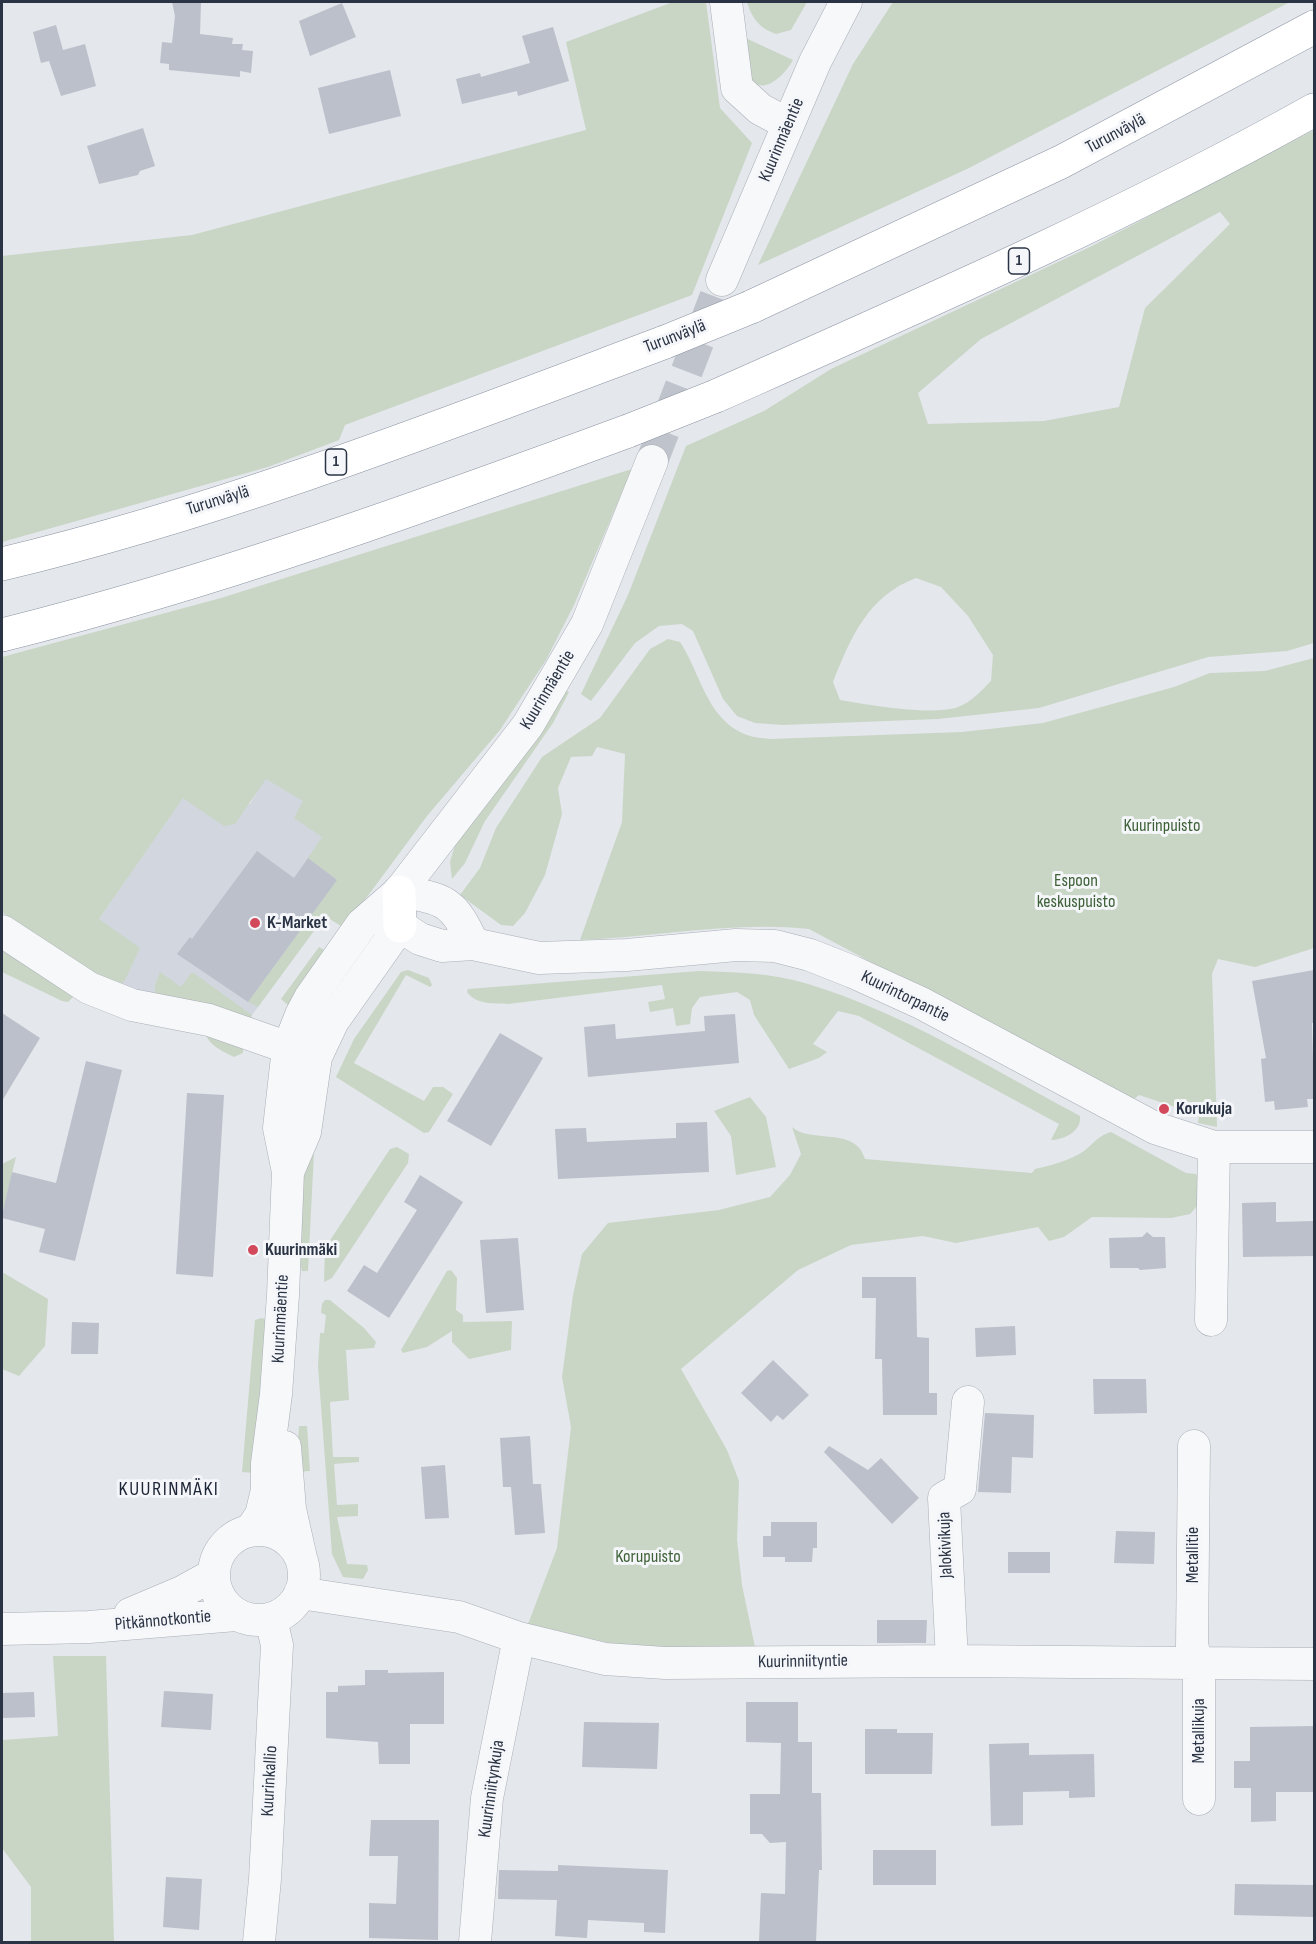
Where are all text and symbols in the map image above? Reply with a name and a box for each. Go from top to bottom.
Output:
street label: Kuurinmäentie [755,95,809,185]
street label: Turunväylä [1082,109,1150,159]
road number: 1 [1008,248,1030,274]
street label: Turunväylä [641,315,709,359]
road number: 1 [326,449,346,475]
street label: Turunväylä [184,481,252,521]
street label: Kuurinmäentie [516,646,580,734]
park label: Kuurinpuisto [1124,815,1200,837]
park label: Espoon keskuspuisto [1037,870,1115,912]
place label: K-Market [267,912,327,934]
marker: K-Market [248,916,262,930]
street label: Kuurintorpantie [857,966,953,1028]
place label: Korukuja [1176,1098,1232,1120]
marker: Korukuja [1157,1102,1171,1116]
place label: Kuurinmäki [265,1239,337,1261]
marker: Kuurinmäki [246,1243,260,1257]
street label: Kuurinmäentie [268,1274,294,1364]
district label: KUURINMÄKI [119,1478,219,1502]
street label: Jalokivikuja [934,1511,958,1579]
street label: Metallitie [1182,1527,1204,1583]
park label: Korupuisto [615,1546,681,1568]
street label: Pitkännotkontie [114,1606,212,1636]
street label: Kuurinniityntie [758,1650,848,1674]
street label: Metallikuja [1188,1698,1210,1764]
street label: Kuurinniitynkuja [474,1739,510,1839]
street label: Kuurinkallio [257,1745,283,1817]

